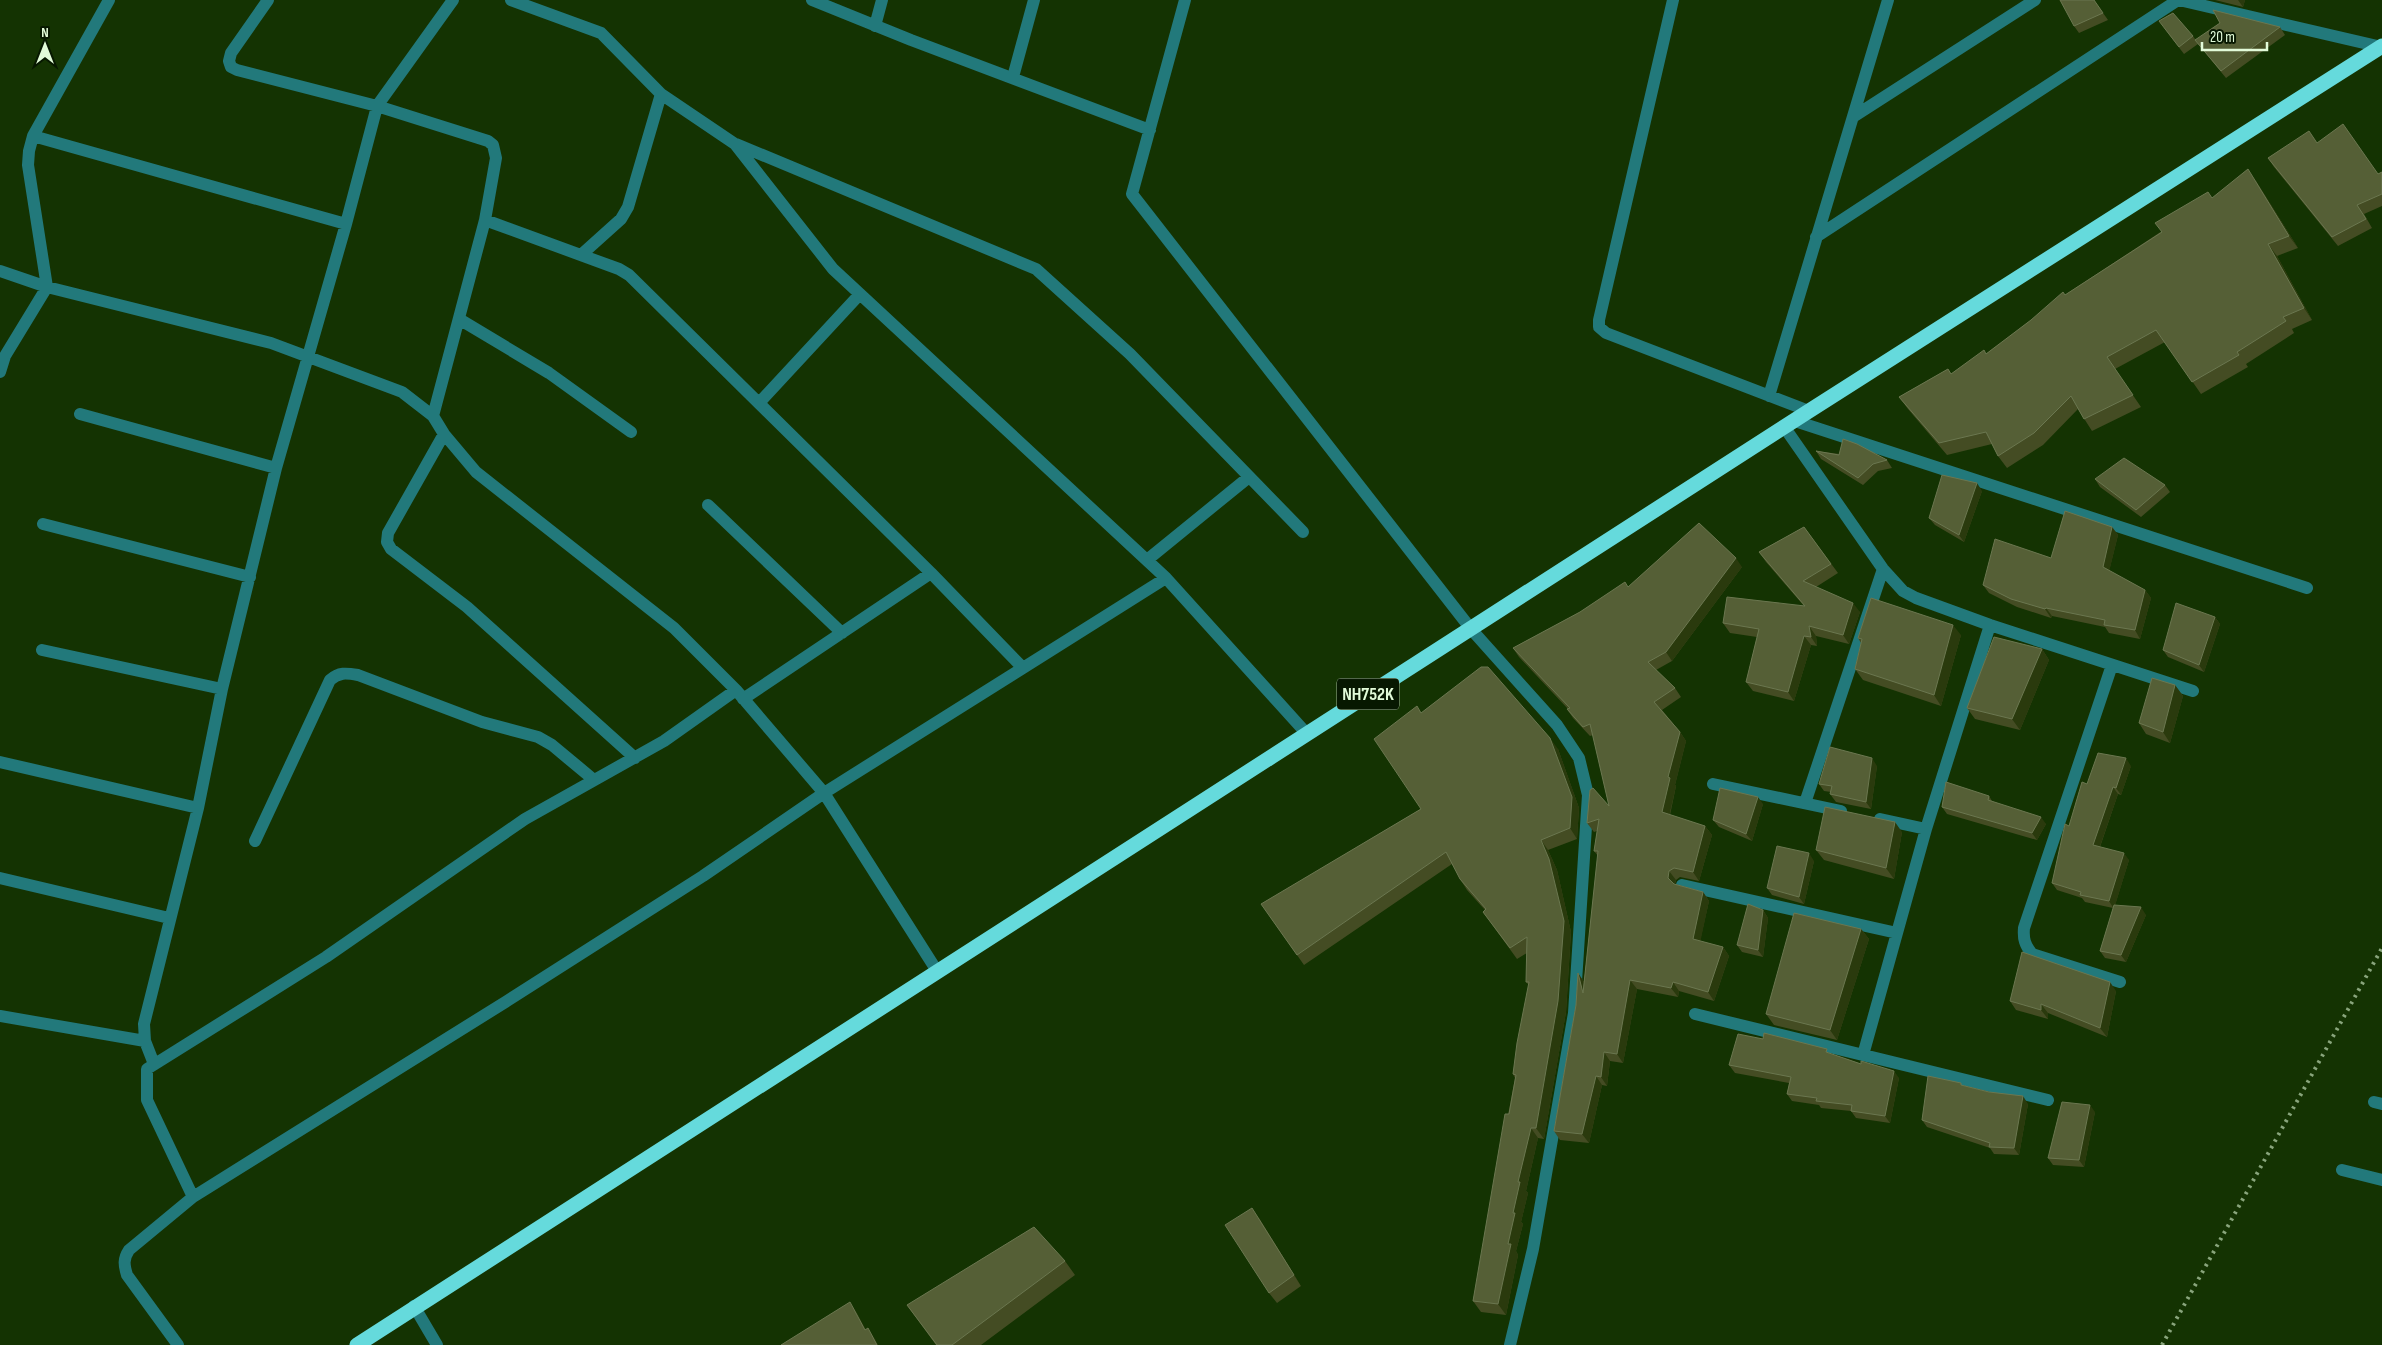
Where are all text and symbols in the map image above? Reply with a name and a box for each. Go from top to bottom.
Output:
north arrow [20,20,70,70]
scale bar [2202,20,2267,52]
text: N [41,24,49,41]
text: 20 m [2210,28,2235,47]
road number: NH752K [1337,679,1399,710]

